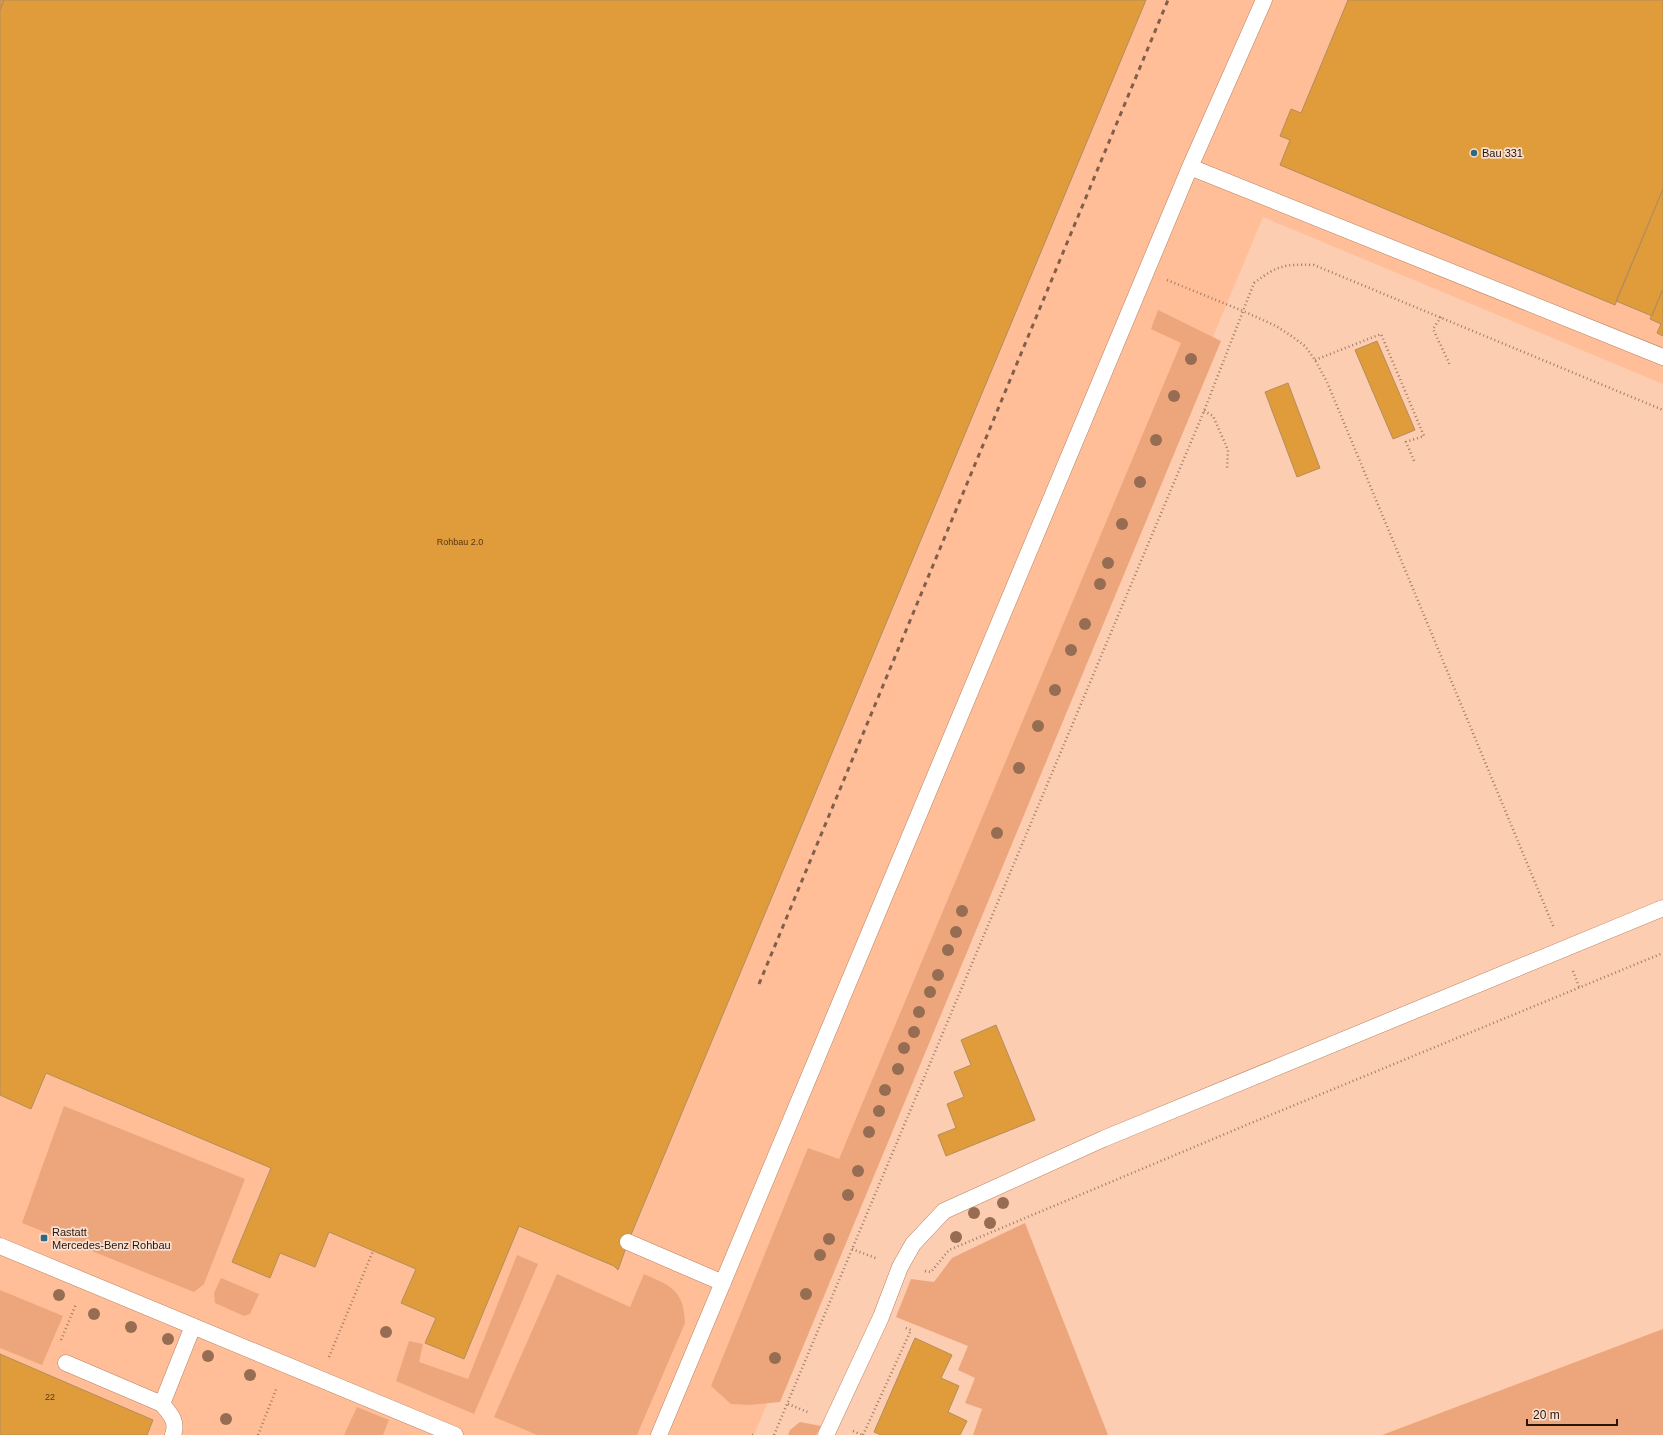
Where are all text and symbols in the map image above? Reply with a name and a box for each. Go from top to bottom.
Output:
place label: Bau 331 [1482,147,1523,159]
marker: Bau 331 [1469,148,1479,158]
house number: Rohbau 2.0 [437,537,483,547]
place label: Rastatt Mercedes-Benz Rohbau [52,1226,171,1251]
marker: Rastatt Mercedes-Benz Rohbau [39,1233,49,1243]
house number: 22 [45,1392,55,1402]
scale bar [1527,1401,1617,1427]
text: 20 m [1533,1408,1560,1422]

